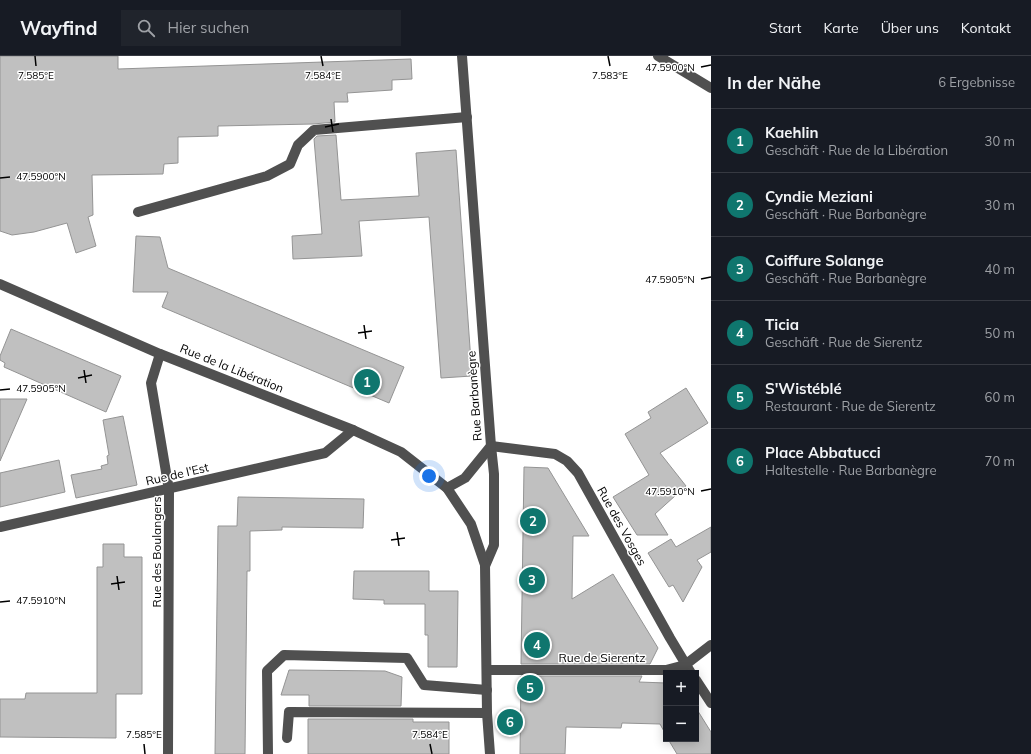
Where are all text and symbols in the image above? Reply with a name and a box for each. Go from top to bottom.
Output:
search box [121,10,401,46]
text: Wayfind [20,16,97,40]
icon: search [135,17,157,39]
text: Hier suchen [167,18,249,37]
text: Start [769,19,801,37]
text: Karte [823,19,859,37]
text: Über uns [881,19,939,37]
text: Kontakt [961,19,1011,37]
text: 47.5900°N [645,61,695,74]
text: 7.585°E [18,69,54,82]
text: 7.584°E [305,69,341,82]
text: 7.583°E [592,69,628,82]
text: In der Nähe [727,72,821,93]
text: 6 Ergebnisse [938,74,1015,90]
text: Kaehlin [765,123,818,142]
text: 1 [736,133,744,149]
text: 30 m [985,133,1015,149]
text: Geschäft · Rue de la Libération [765,142,948,158]
text: 47.5900°N [16,170,66,183]
text: Cyndie Meziani [765,187,873,206]
text: 2 [736,197,744,213]
text: 30 m [985,197,1015,213]
text: Geschäft · Rue Barbanègre [765,206,926,222]
text: Coiffure Solange [765,251,884,270]
text: 3 [736,261,744,277]
text: 40 m [985,261,1015,277]
text: Geschäft · Rue Barbanègre [765,270,926,286]
text: 47.5905°N [645,273,695,286]
text: Ticia [765,315,799,334]
text: 4 [736,325,744,341]
text: 50 m [985,325,1015,341]
text: Geschäft · Rue de Sierentz [765,334,922,350]
street label: Rue de la Libération [178,340,286,396]
street label: Rue Barbanègre [463,350,485,442]
pin: 1 [354,367,380,397]
text: S'Wistéblé [765,379,842,398]
text: 47.5905°N [16,382,66,395]
text: 5 [736,389,744,405]
text: 60 m [985,389,1015,405]
text: Restaurant · Rue de Sierentz [765,398,936,414]
text: Place Abbatucci [765,443,881,462]
text: 6 [736,453,744,469]
text: 70 m [985,453,1015,469]
street label: Rue de l'Est [144,459,210,489]
text: Haltestelle · Rue Barbanègre [765,462,937,478]
your location [419,466,439,486]
street label: Rue des Vosges [594,484,650,568]
text: 47.5910°N [645,485,695,498]
street label: Rue des Boulangers [149,497,164,607]
pin: 2 [520,506,546,536]
pin: 3 [519,565,545,595]
text: 47.5910°N [16,594,66,607]
pin: 4 [524,630,550,660]
street label: Rue de Sierentz [559,650,645,665]
map controls [663,670,699,742]
button: + [663,670,699,706]
pin: 5 [517,673,543,703]
button: − [663,706,699,742]
pin: 6 [497,707,523,737]
text: 7.585°E [126,728,162,741]
text: 7.584°E [412,728,448,741]

